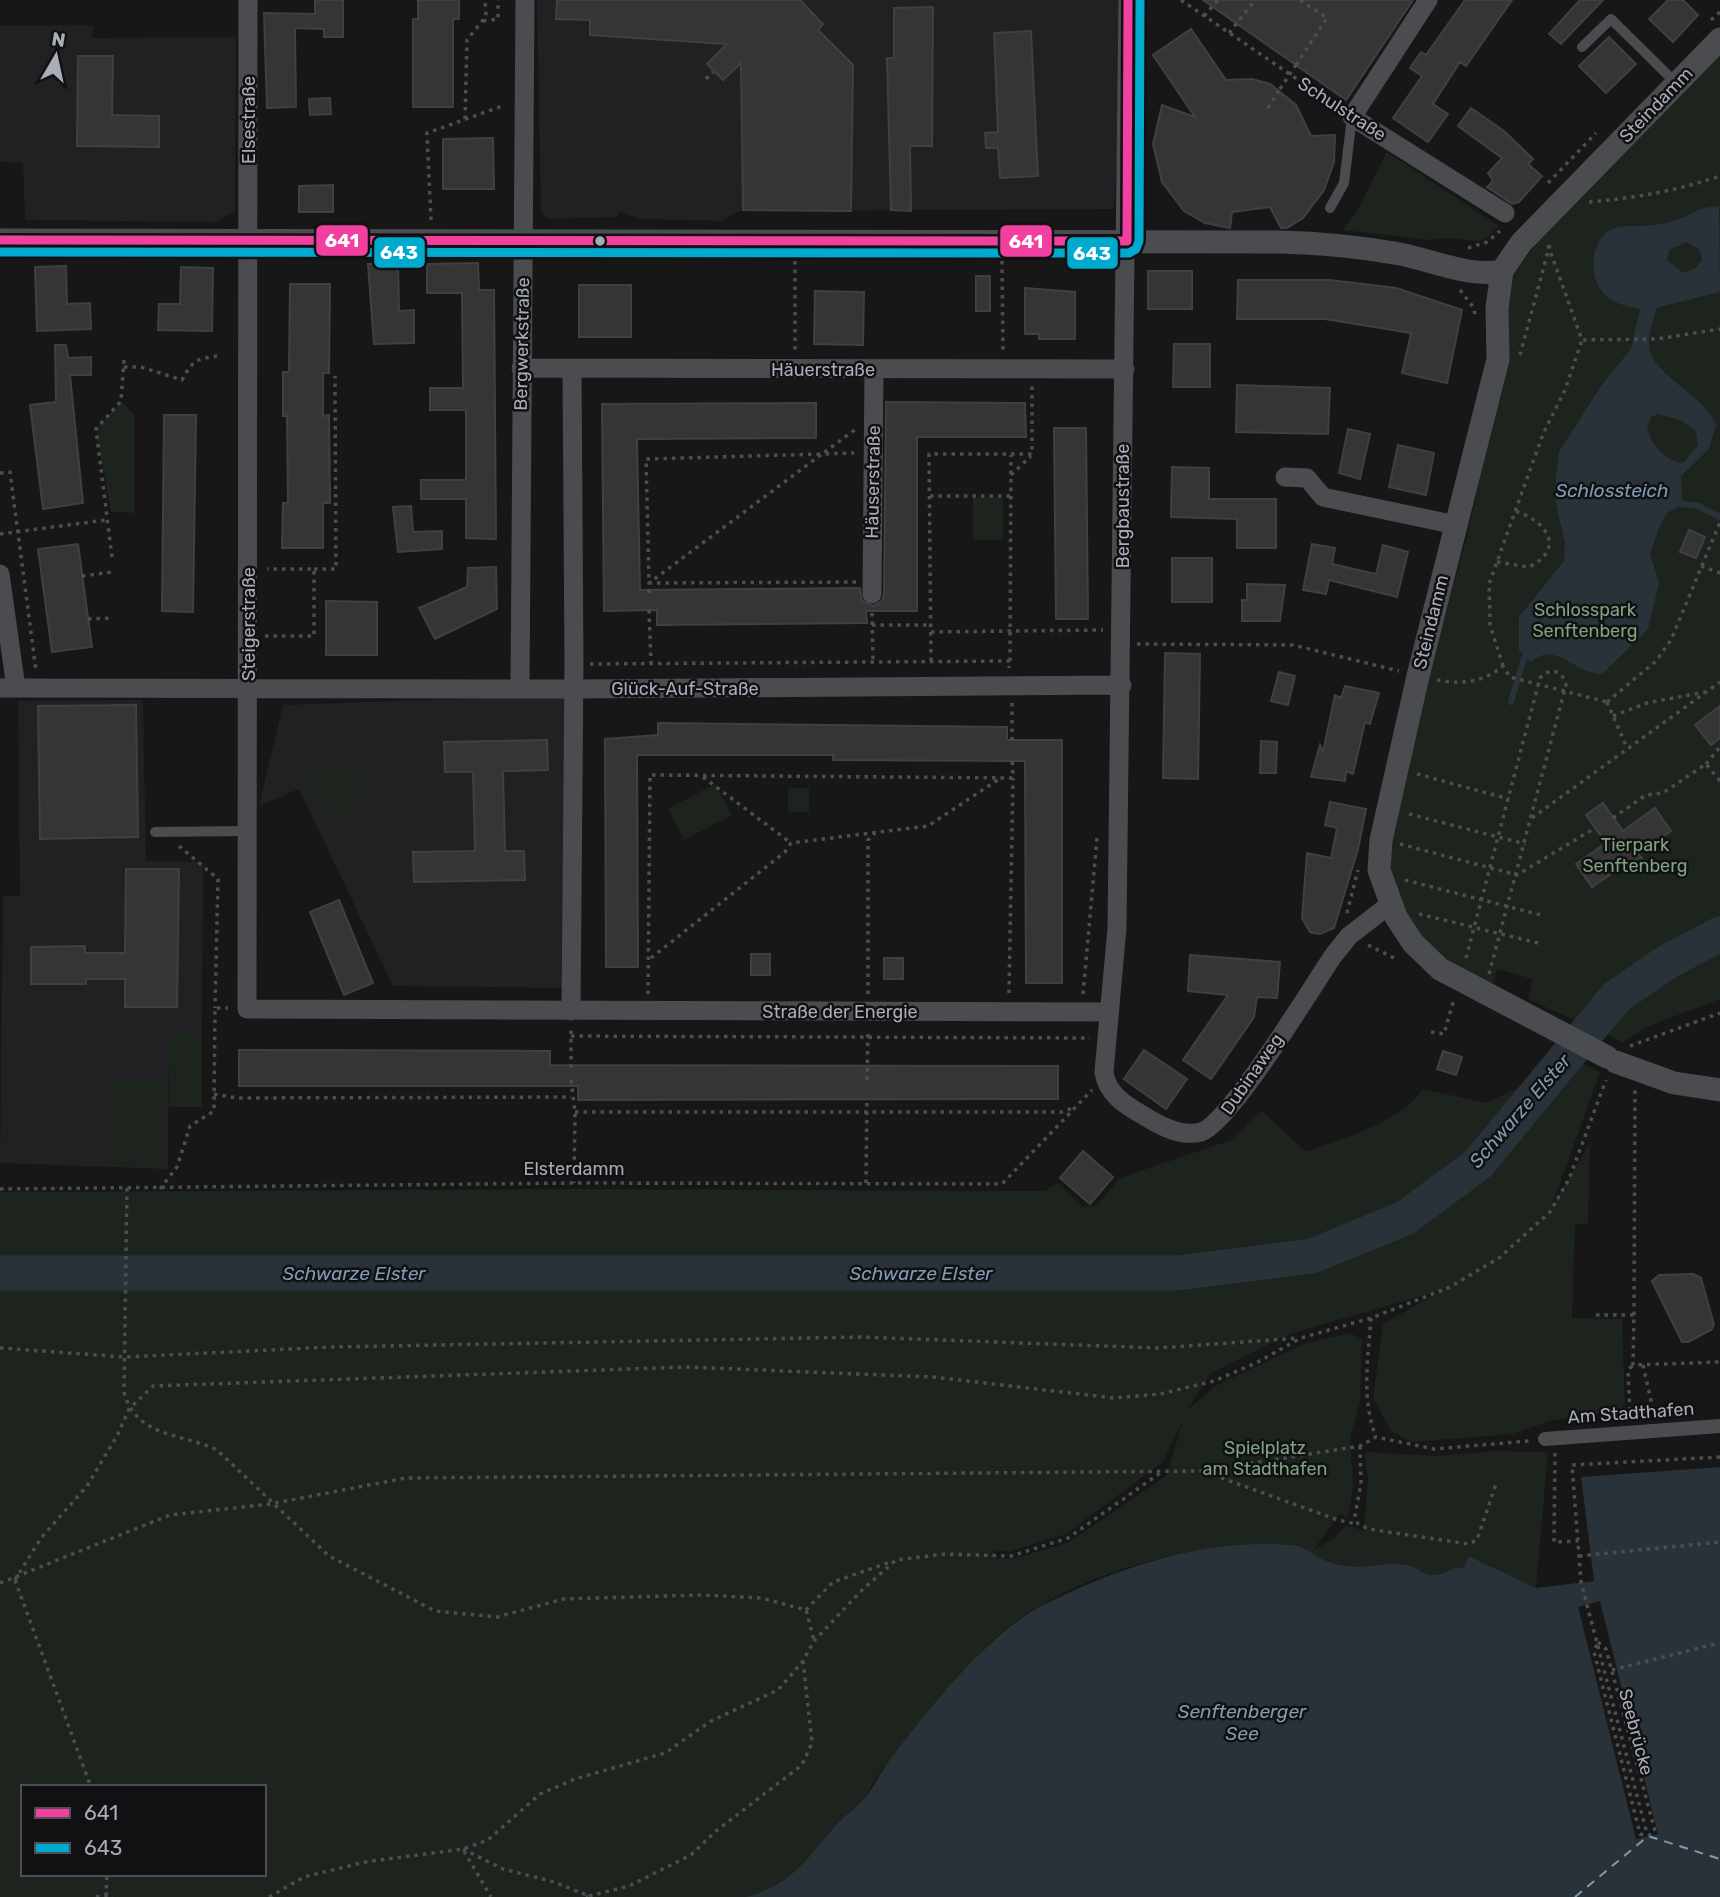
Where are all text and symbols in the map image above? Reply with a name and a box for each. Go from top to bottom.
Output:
north arrow [21,21,91,91]
text: N [50,27,67,52]
street label: Steindamm [1615,63,1697,147]
street label: Schulstraße [1294,72,1390,146]
street label: Elsestraße [238,76,260,164]
line badge: 641 [315,224,369,257]
line badge: 641 [999,224,1053,258]
text: 641 [325,229,359,252]
text: 641 [1009,230,1043,253]
unlabelled marker [593,234,607,248]
line badge: 643 [373,236,426,269]
line badge: 643 [1066,236,1119,270]
text: 643 [380,241,418,264]
text: 643 [1073,242,1111,265]
street label: Bergwerkstraße [510,277,534,411]
street label: Häuerstraße [771,359,875,381]
street label: Häuserstraße [861,425,885,539]
street label: Bergbaustraße [1112,444,1134,568]
water label: Schlossteich [1555,479,1669,502]
street label: Steigerstraße [238,567,260,681]
street label: Steindamm [1409,573,1453,671]
park label: Schlosspark Senftenberg [1532,599,1638,642]
street label: Glück-Auf-Straße [611,678,759,700]
park label: Tierpark Senftenberg [1582,834,1688,877]
street label: Straße der Energie [762,1001,918,1023]
street label: Dubinaweg [1216,1029,1288,1119]
water label: Schwarze Elster [1464,1049,1576,1173]
street label: Elsterdamm [524,1158,624,1180]
water label: Schwarze Elster [282,1262,426,1285]
water label: Schwarze Elster [849,1262,993,1285]
street label: Am Stadthafen [1567,1398,1695,1428]
park label: Spielplatz am Stadthafen [1203,1437,1327,1480]
street label: Seebrücke [1614,1686,1658,1778]
water label: Senftenberger See [1178,1700,1307,1745]
legend [21,1785,266,1876]
text: 641 [84,1800,118,1825]
text: 643 [84,1835,122,1860]

